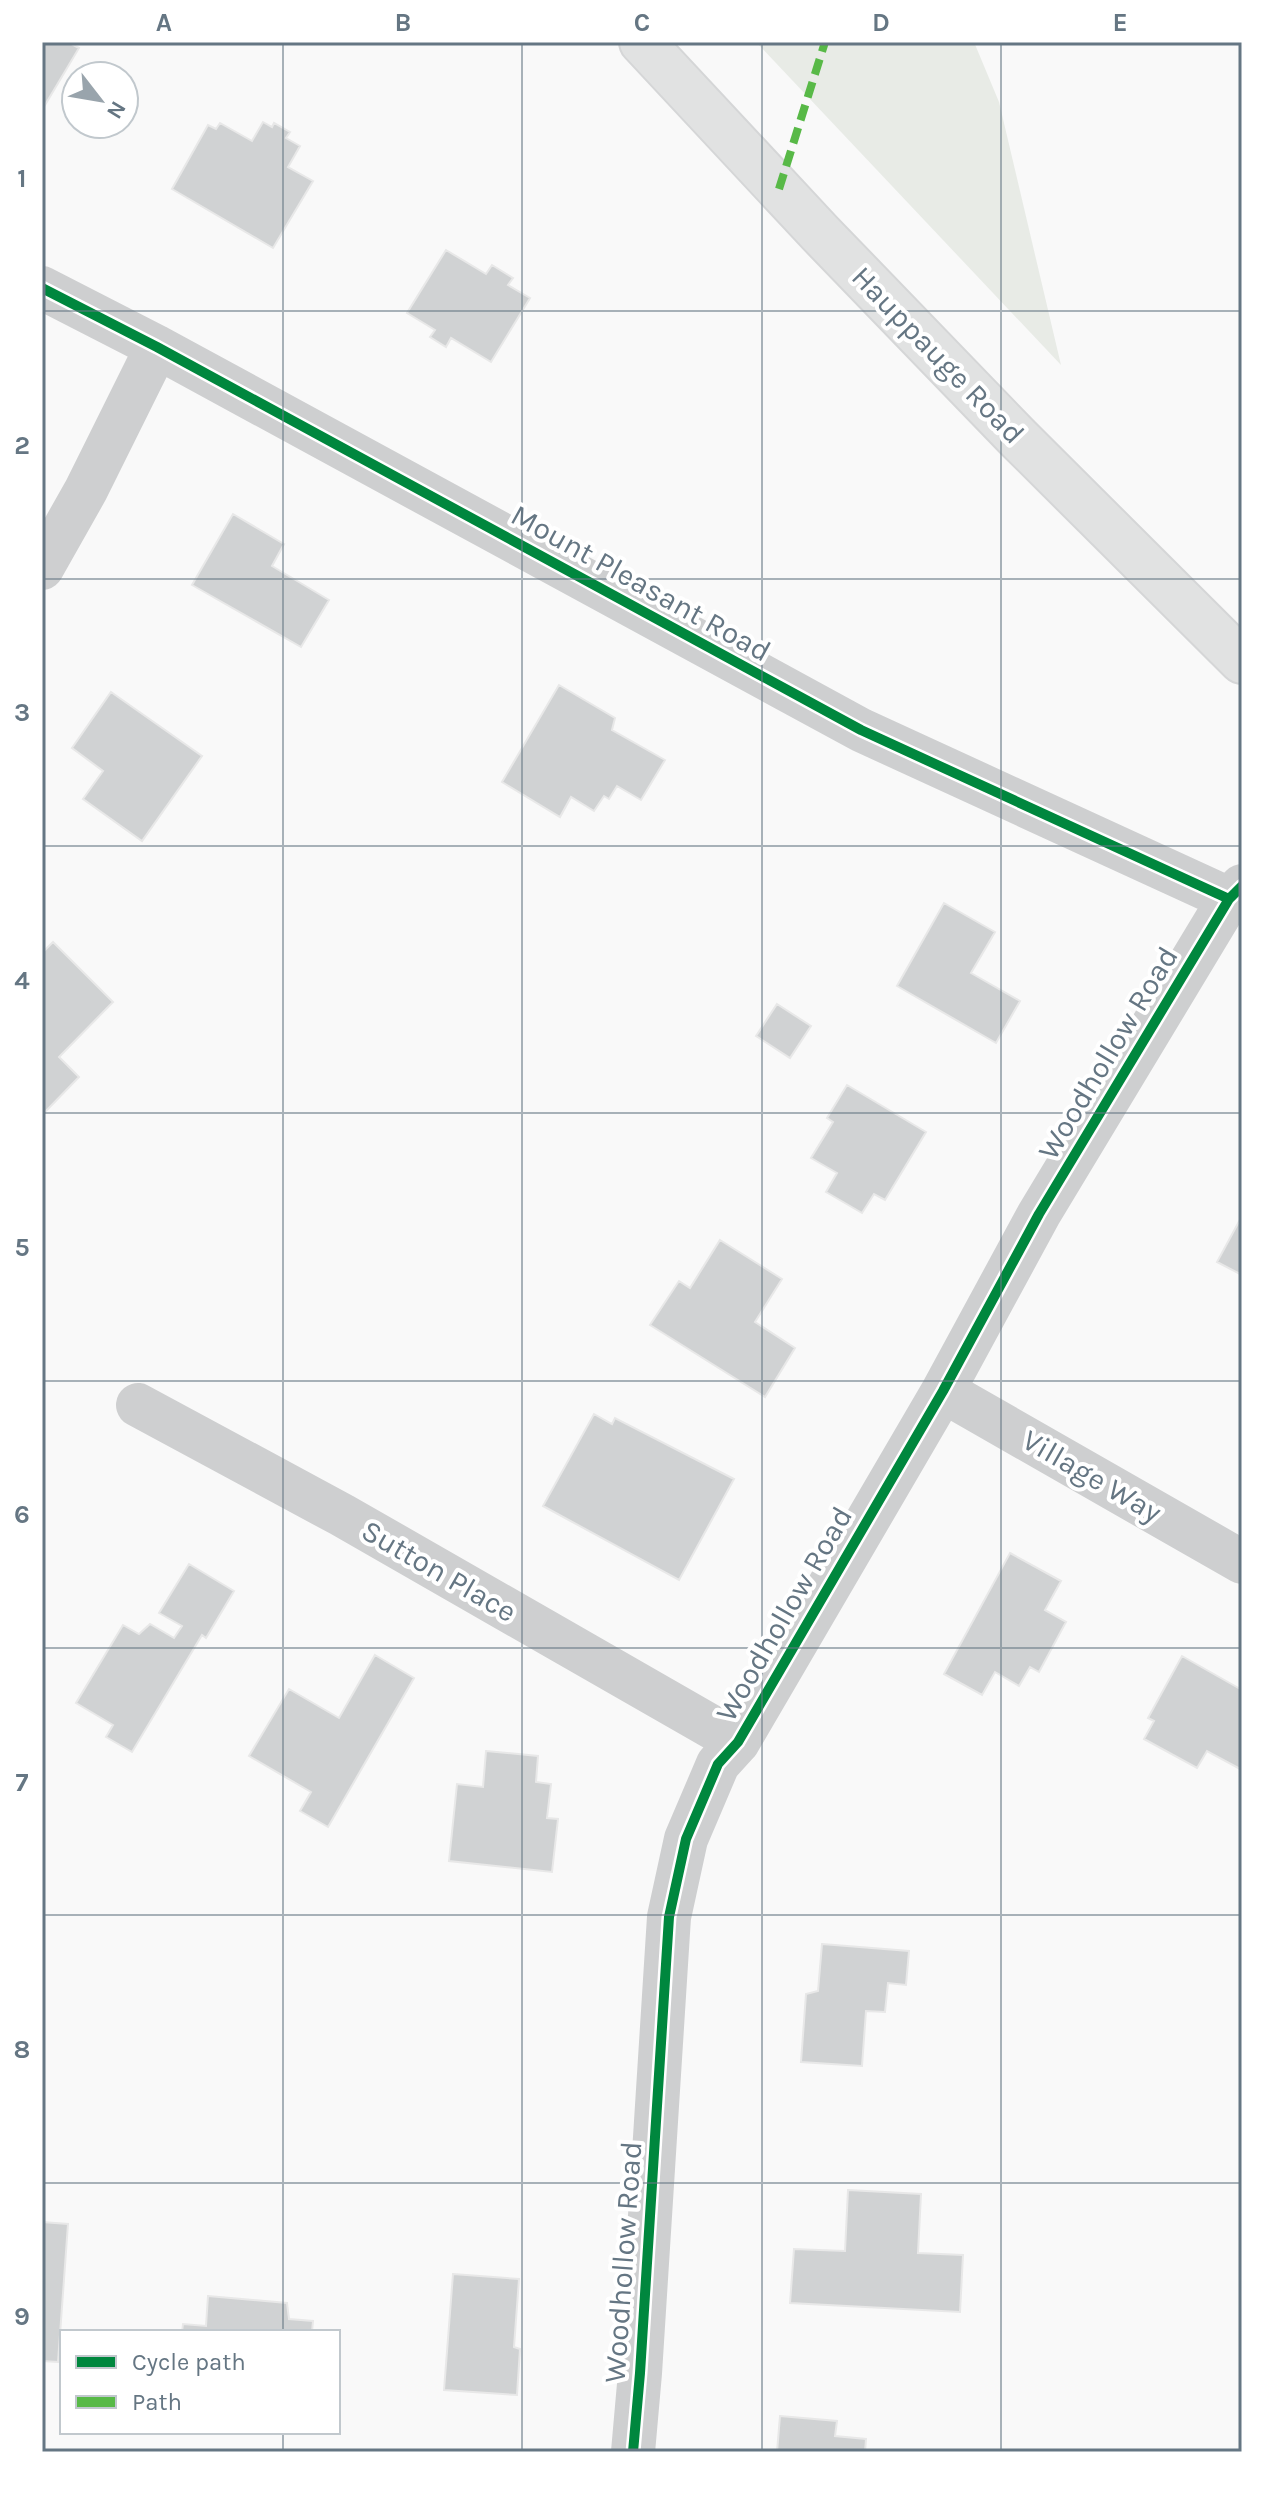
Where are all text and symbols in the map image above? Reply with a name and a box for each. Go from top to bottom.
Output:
text: A [156,7,172,38]
text: B [395,7,411,38]
text: C [634,7,650,38]
text: D [872,7,890,38]
text: E [1112,7,1128,38]
north arrow [60,60,140,140]
text: N [101,96,131,123]
text: 1 [17,163,27,194]
street label: Hauppauge Road [844,259,1032,451]
text: 2 [14,430,30,461]
street label: Mount Pleasant Road [505,497,777,669]
text: 3 [14,697,30,728]
street label: Woodhollow Road [1030,940,1186,1166]
text: 4 [14,965,30,996]
text: 5 [14,1232,30,1263]
street label: Village Way [1016,1422,1168,1530]
text: 6 [14,1499,30,1530]
street label: Woodhollow Road [708,1500,860,1728]
street label: Sutton Place [355,1512,523,1630]
text: 7 [16,1767,29,1798]
text: 8 [14,2034,30,2065]
street label: Woodhollow Road [597,2140,649,2384]
text: 9 [14,2301,30,2332]
legend [60,2330,340,2434]
text: Cycle path [132,2348,246,2376]
text: Path [132,2388,182,2416]

